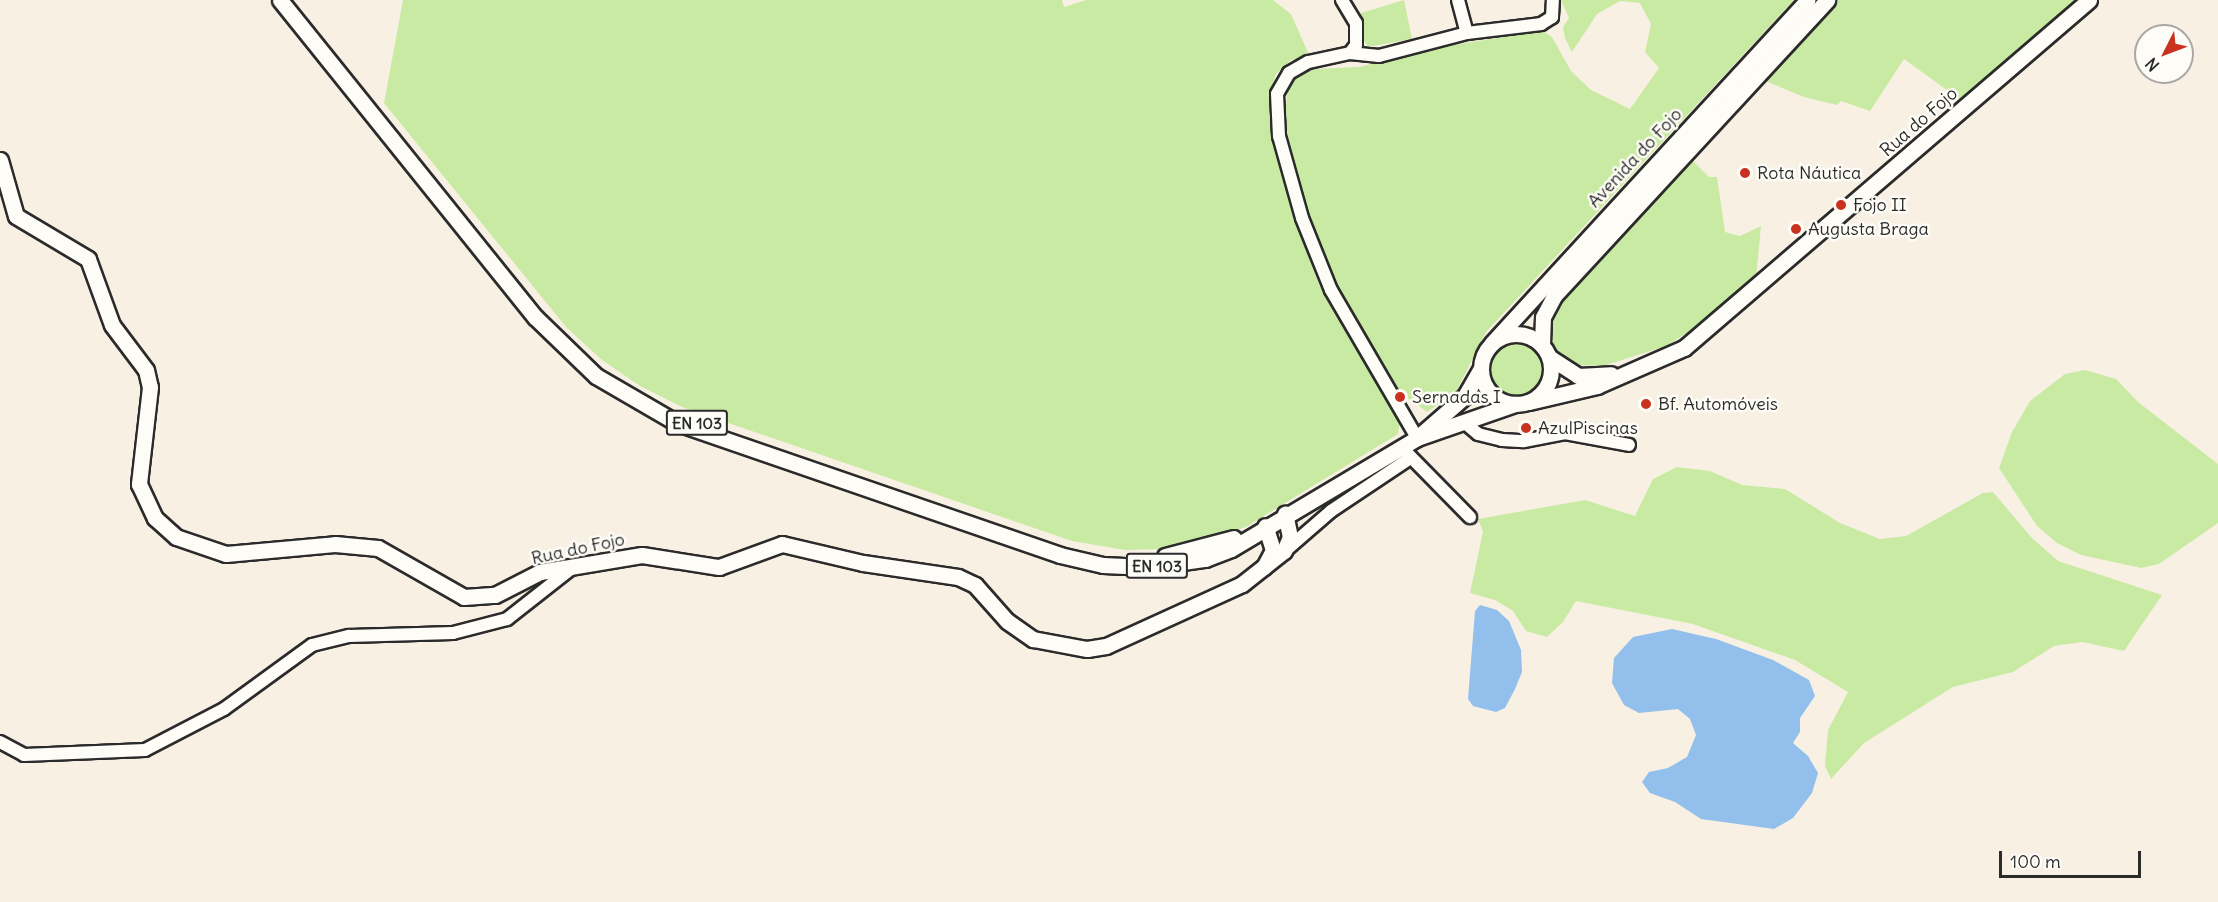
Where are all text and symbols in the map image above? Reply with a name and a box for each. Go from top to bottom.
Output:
north arrow [2134,24,2194,84]
text: N [2141,54,2163,76]
street label: Rua do Fojo [1876,83,1962,161]
street label: Avenida do Fojo [1583,104,1687,212]
place label: Rota Náutica [1757,162,1861,184]
marker: Rota Náutica [1738,166,1752,180]
place label: Fojo II [1853,194,1907,216]
marker: Fojo II [1834,198,1848,212]
place label: Augusta Braga [1808,218,1929,240]
marker: Augusta Braga [1789,222,1803,236]
place label: Sernadas I [1412,386,1501,408]
marker: Sernadas I [1393,390,1407,404]
place label: Bf. Automóveis [1658,393,1778,415]
marker: Bf. Automóveis [1639,397,1653,411]
road number: EN 103 [666,410,728,436]
place label: AzulPiscinas [1538,417,1638,439]
marker: AzulPiscinas [1519,421,1533,435]
street label: Rua do Fojo [529,529,627,569]
road number: EN 103 [1126,553,1188,579]
scale bar [2002,839,2144,877]
text: 100 m [2010,850,2061,873]

